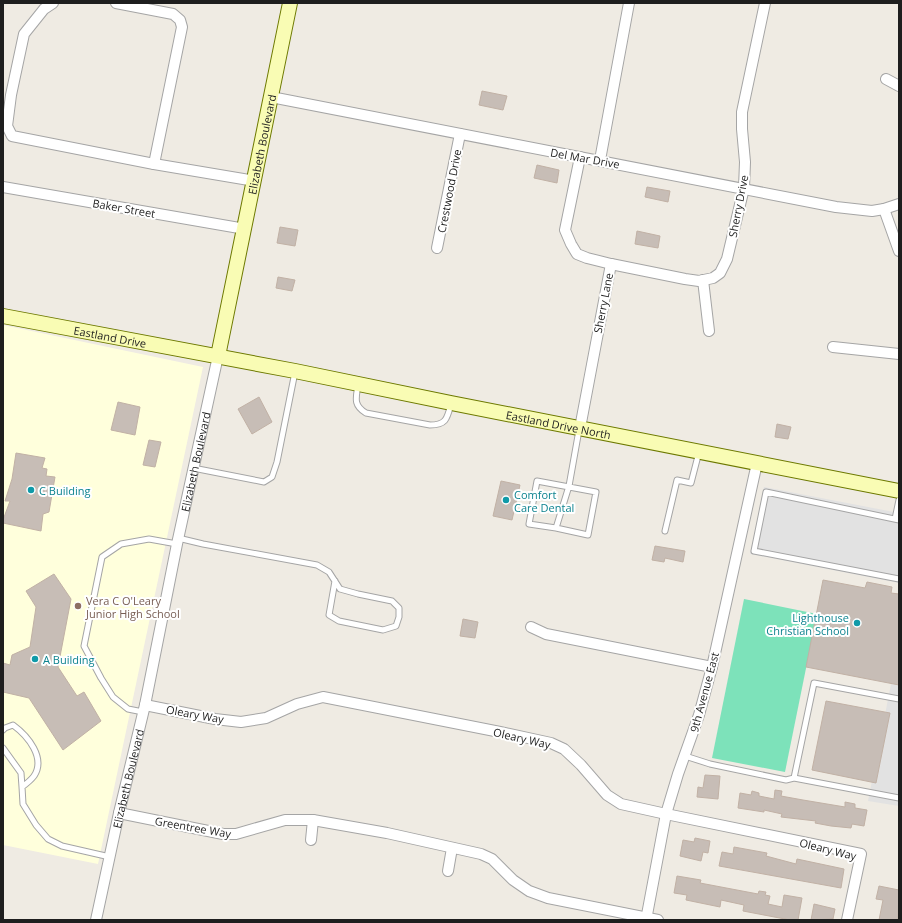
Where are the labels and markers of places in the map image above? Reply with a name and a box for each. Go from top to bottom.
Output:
place label: C Building [39,483,90,498]
marker: C Building [26,485,36,495]
place label: Comfort Care Dental [514,487,574,515]
marker: Comfort Care Dental [501,495,511,505]
place label: Vera C O'Leary Junior High School [85,593,180,621]
marker: Vera C O'Leary Junior High School [73,601,83,611]
place label: Lighthouse Christian School [766,610,849,638]
marker: Lighthouse Christian School [852,618,862,628]
place label: A Building [43,652,94,667]
marker: A Building [30,654,40,664]

